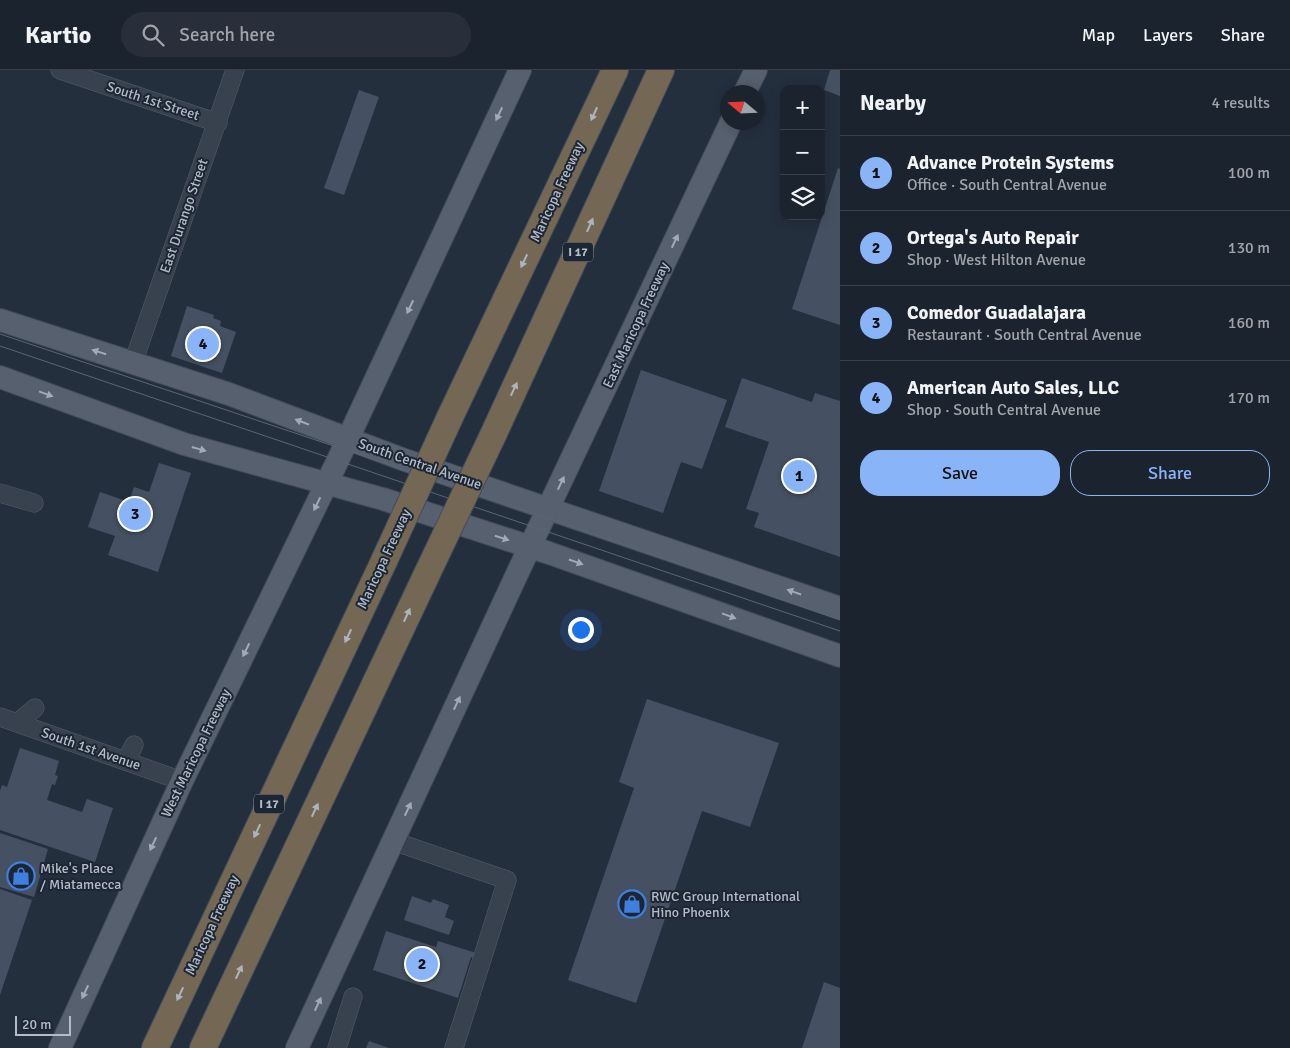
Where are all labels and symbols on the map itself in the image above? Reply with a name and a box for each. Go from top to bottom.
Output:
street label: South 1st Street [104,78,202,124]
north arrow [720,85,765,130]
one-way arrow [495,107,503,121]
one-way arrow [590,107,598,121]
street label: Maricopa Freeway [526,139,588,245]
street label: East Durango Street [156,157,212,275]
one-way arrow [586,218,595,233]
one-way arrow [671,234,679,248]
road number: I 17 [563,242,593,262]
one-way arrow [520,254,528,268]
street label: East Maricopa Freeway [599,259,673,391]
one-way arrow [405,300,413,314]
pin: 4 [187,325,219,363]
one-way arrow [91,348,106,356]
one-way arrow [511,382,519,396]
one-way arrow [39,390,54,398]
one-way arrow [294,418,309,426]
street label: South Central Avenue [356,435,484,493]
one-way arrow [191,445,206,453]
pin: 1 [783,457,815,495]
one-way arrow [557,476,565,490]
pin: 3 [119,495,151,533]
one-way arrow [313,497,321,511]
street label: Maricopa Freeway [353,506,415,612]
one-way arrow [494,534,509,542]
one-way arrow [569,559,584,566]
one-way arrow [786,588,801,596]
one-way arrow [404,608,412,622]
one-way arrow [722,613,737,620]
your location [568,617,594,643]
one-way arrow [344,629,352,644]
one-way arrow [241,643,250,658]
street label: West Maricopa Freeway [158,686,235,820]
one-way arrow [453,695,461,710]
street label: South 1st Avenue [39,724,143,774]
road number: I 17 [254,794,284,814]
one-way arrow [311,802,320,817]
one-way arrow [404,802,412,816]
one-way arrow [252,824,260,838]
one-way arrow [148,837,156,851]
place label: Mike's Place / Miatamecca [40,860,121,893]
shop icon: Mike's Place / Miatamecca [6,861,36,891]
street label: Maricopa Freeway [181,872,243,978]
place label: RWC Group International Hino Phoenix [651,888,800,921]
shop icon: RWC Group International Hino Phoenix [617,889,647,919]
pin: 2 [406,945,438,983]
one-way arrow [235,965,243,979]
one-way arrow [81,985,89,999]
one-way arrow [176,987,184,1001]
one-way arrow [314,997,322,1011]
scale bar [15,1013,71,1036]

